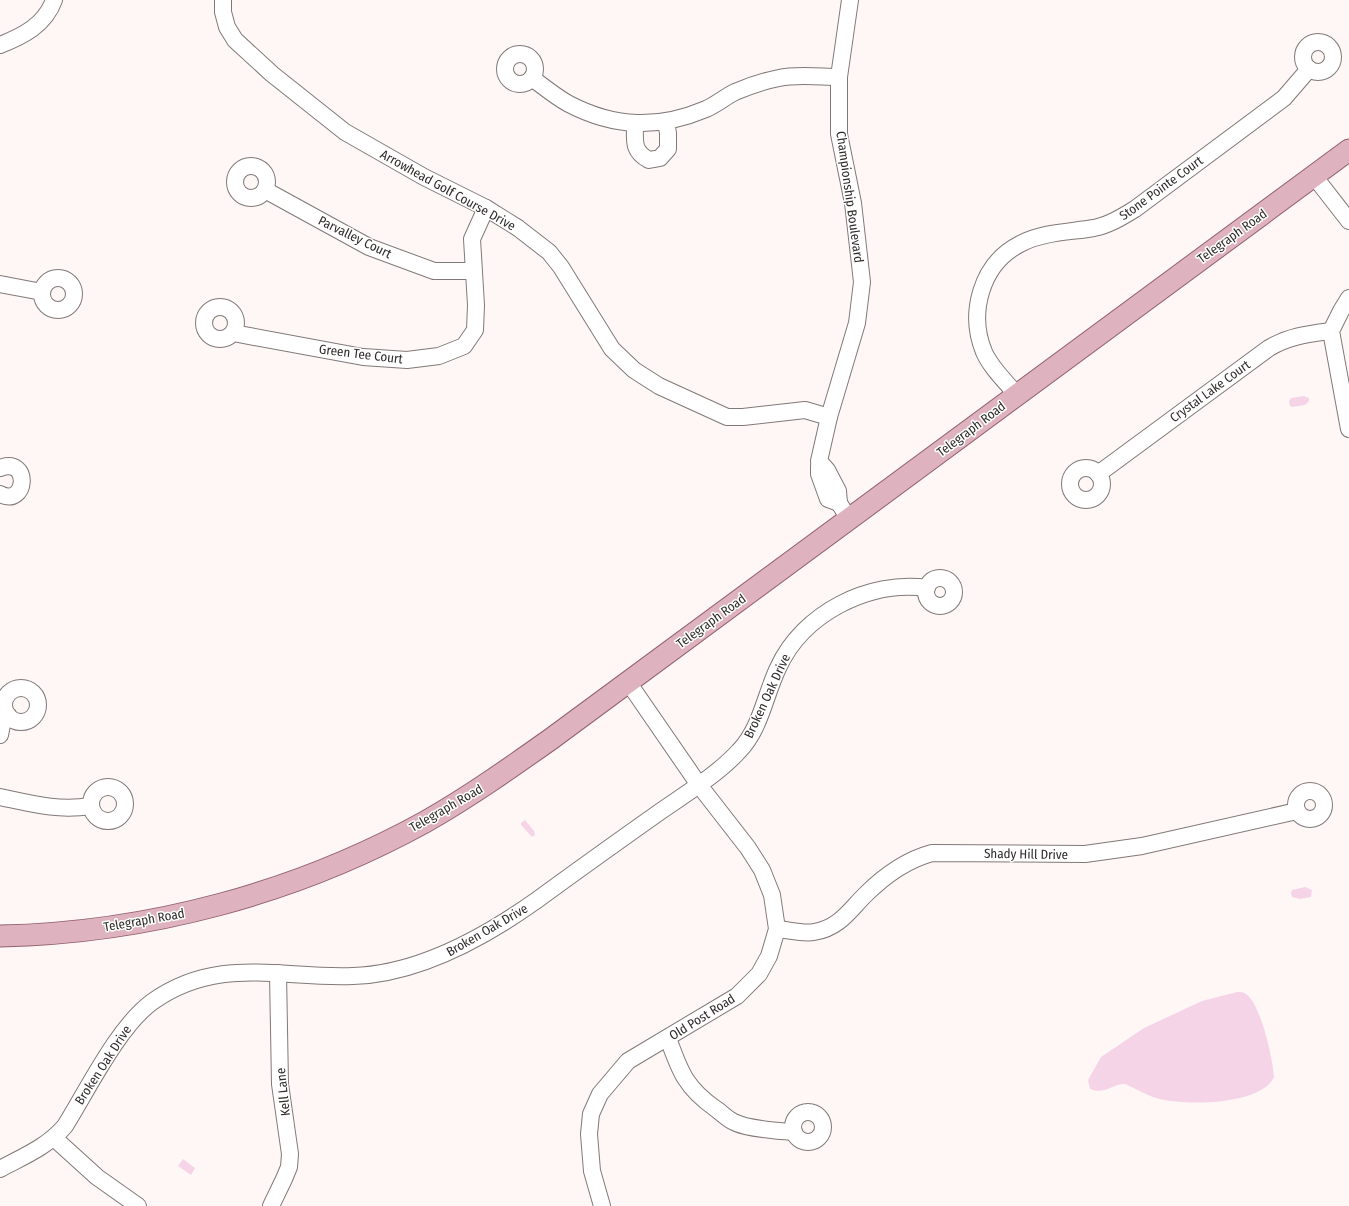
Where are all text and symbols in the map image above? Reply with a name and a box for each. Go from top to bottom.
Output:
street label: Championship Boulevard [833,130,867,264]
street label: Arrowhead Golf Course Drive [378,147,518,233]
street label: Stone Pointe Court [1116,152,1206,223]
street label: Telegraph Road [1194,206,1270,266]
street label: Parvalley Court [316,213,395,262]
street label: Green Tee Court [318,341,405,367]
street label: Crystal Lake Court [1167,356,1254,425]
street label: Telegraph Road [934,398,1008,460]
street label: Telegraph Road [673,591,749,651]
street label: Broken Oak Drive [741,651,793,741]
street label: Telegraph Road [407,781,485,835]
street label: Shady Hill Drive [984,846,1068,862]
street label: Broken Oak Drive [444,901,530,959]
street label: Telegraph Road [102,906,186,934]
street label: Old Post Road [666,991,738,1043]
street label: Broken Oak Drive [72,1023,134,1107]
street label: Kell Lane [273,1067,293,1117]

